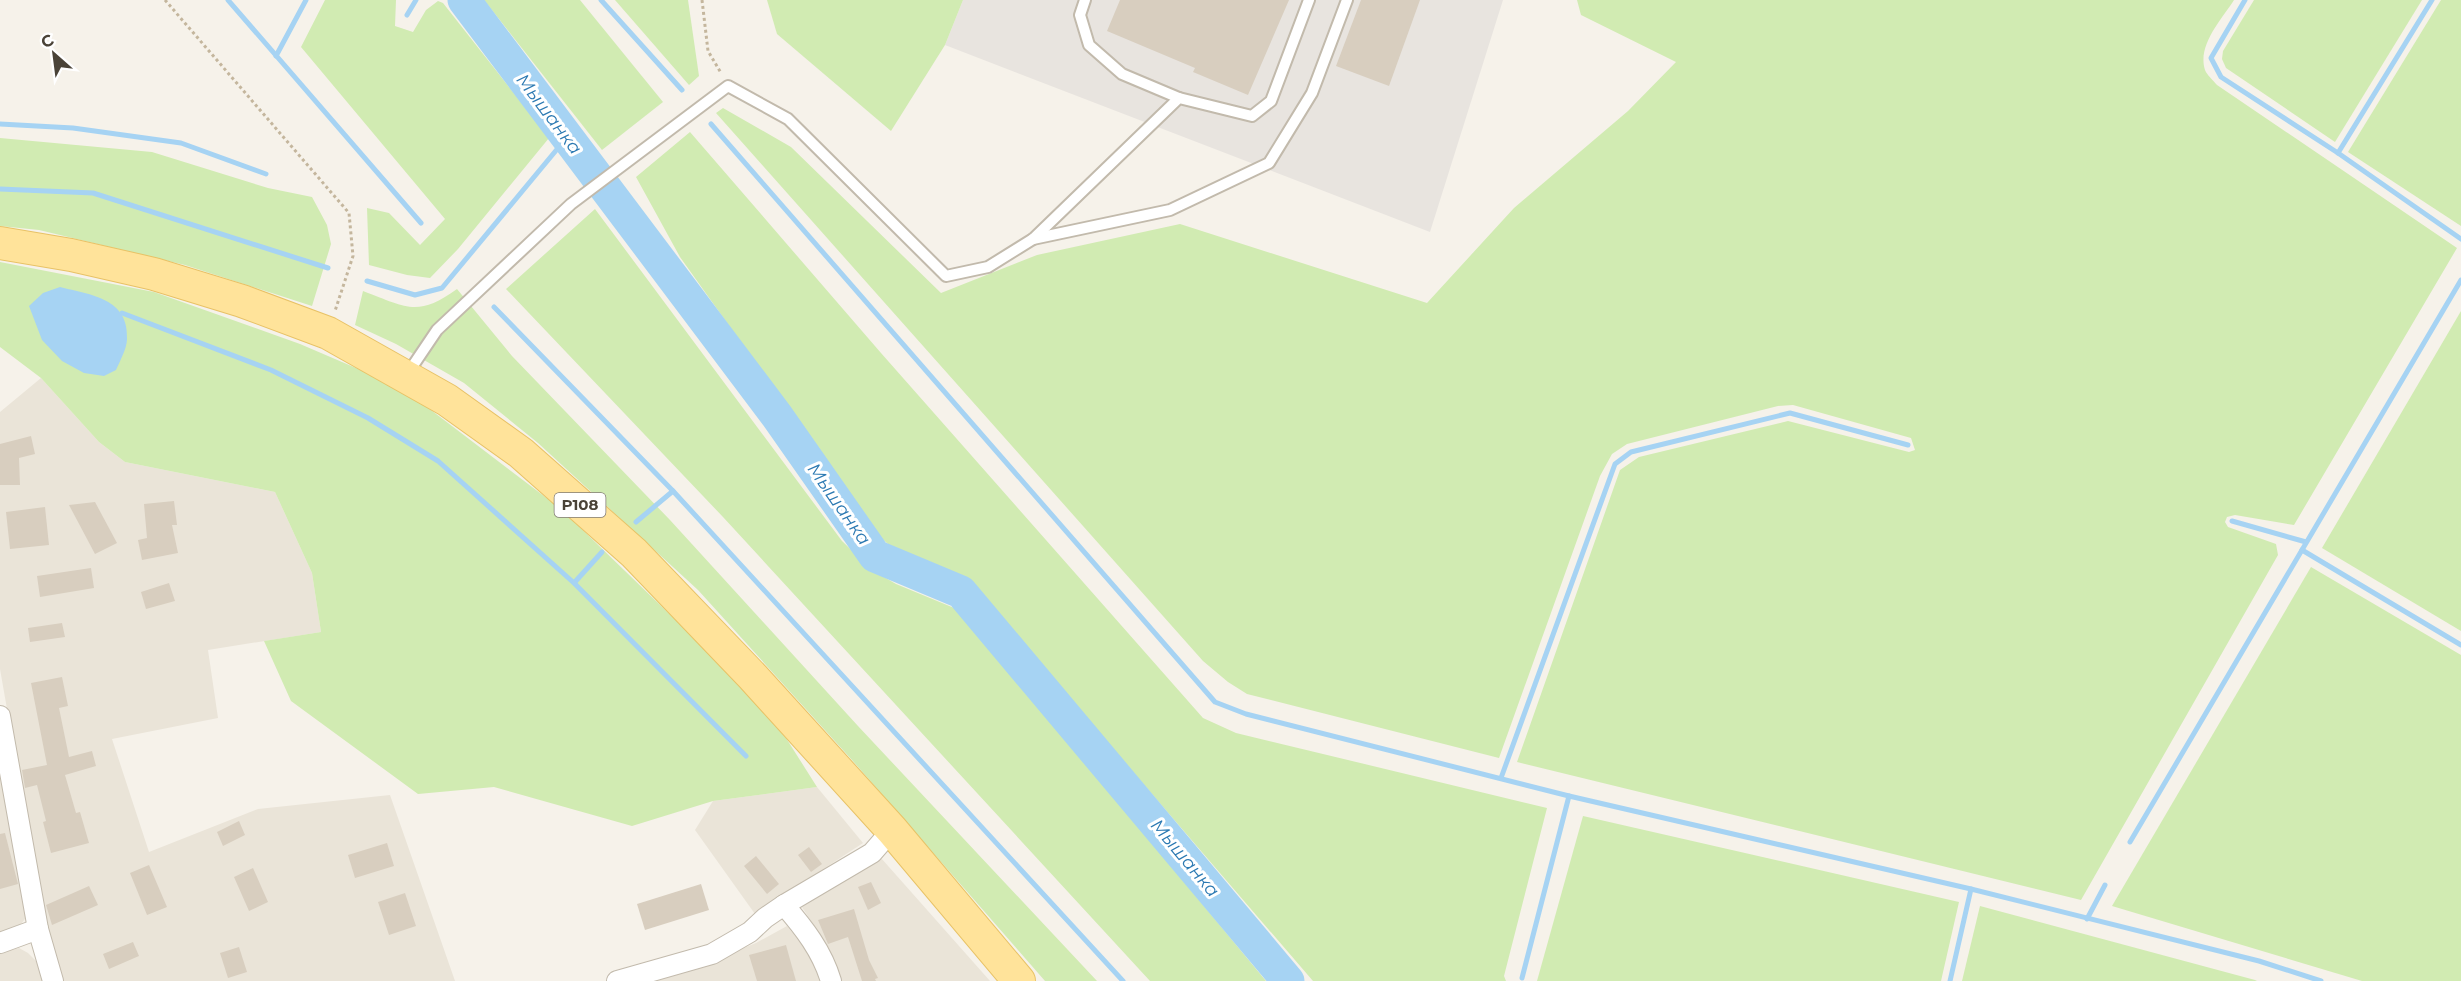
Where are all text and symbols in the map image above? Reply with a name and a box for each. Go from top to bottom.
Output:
north arrow [24,24,84,84]
text: С [38,30,57,52]
water label: Мышанка [512,69,586,159]
water label: Мышанка [803,459,875,549]
road number: Р108 [554,493,606,517]
water label: Мышанка [1146,814,1224,902]

